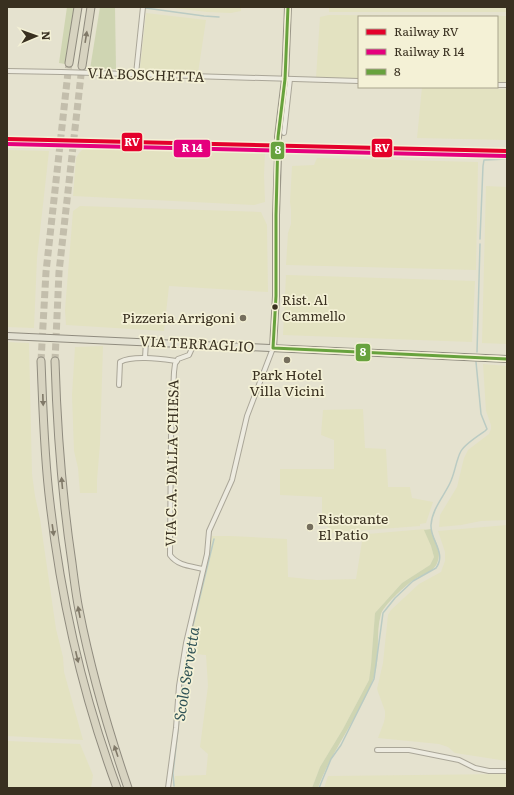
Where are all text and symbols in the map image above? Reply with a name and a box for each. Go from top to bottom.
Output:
north arrow [16,16,56,56]
legend [358,16,498,88]
text: Railway RV [394,22,459,40]
one-way arrow [83,30,89,43]
text: N [39,31,55,41]
text: Railway R 14 [394,42,465,60]
street label: VIA BOSCHETTA [87,62,206,86]
text: 8 [394,62,401,80]
line badge: RV [121,132,143,152]
text: RV [124,133,141,149]
line badge: RV [371,138,393,158]
line badge: R 14 [173,139,211,158]
text: R 14 [181,139,203,155]
text: RV [374,139,391,155]
line badge: 8 [270,141,285,160]
text: 8 [275,141,282,157]
place label: Rist. Al Cammello [282,290,346,325]
marker: Rist. Al Cammello [270,302,280,312]
place label: Pizzeria Arrigoni [122,307,235,327]
marker: Pizzeria Arrigoni [238,313,248,323]
street label: VIA TERRAGLIO [139,330,255,356]
line badge: 8 [355,343,371,362]
text: 8 [360,343,367,359]
marker: Park Hotel Villa Vicini [282,355,292,365]
place label: Park Hotel Villa Vicini [250,364,325,400]
street label: VIA C.A. DALLA CHIESA [160,379,182,547]
one-way arrow [39,394,46,406]
one-way arrow [58,477,65,489]
place label: Ristorante El Patio [318,508,388,544]
marker: Ristorante El Patio [305,522,315,532]
one-way arrow [50,524,56,536]
one-way arrow [76,606,82,618]
water label: Scolo Servetta [167,624,204,723]
one-way arrow [75,651,81,664]
one-way arrow [112,745,118,757]

